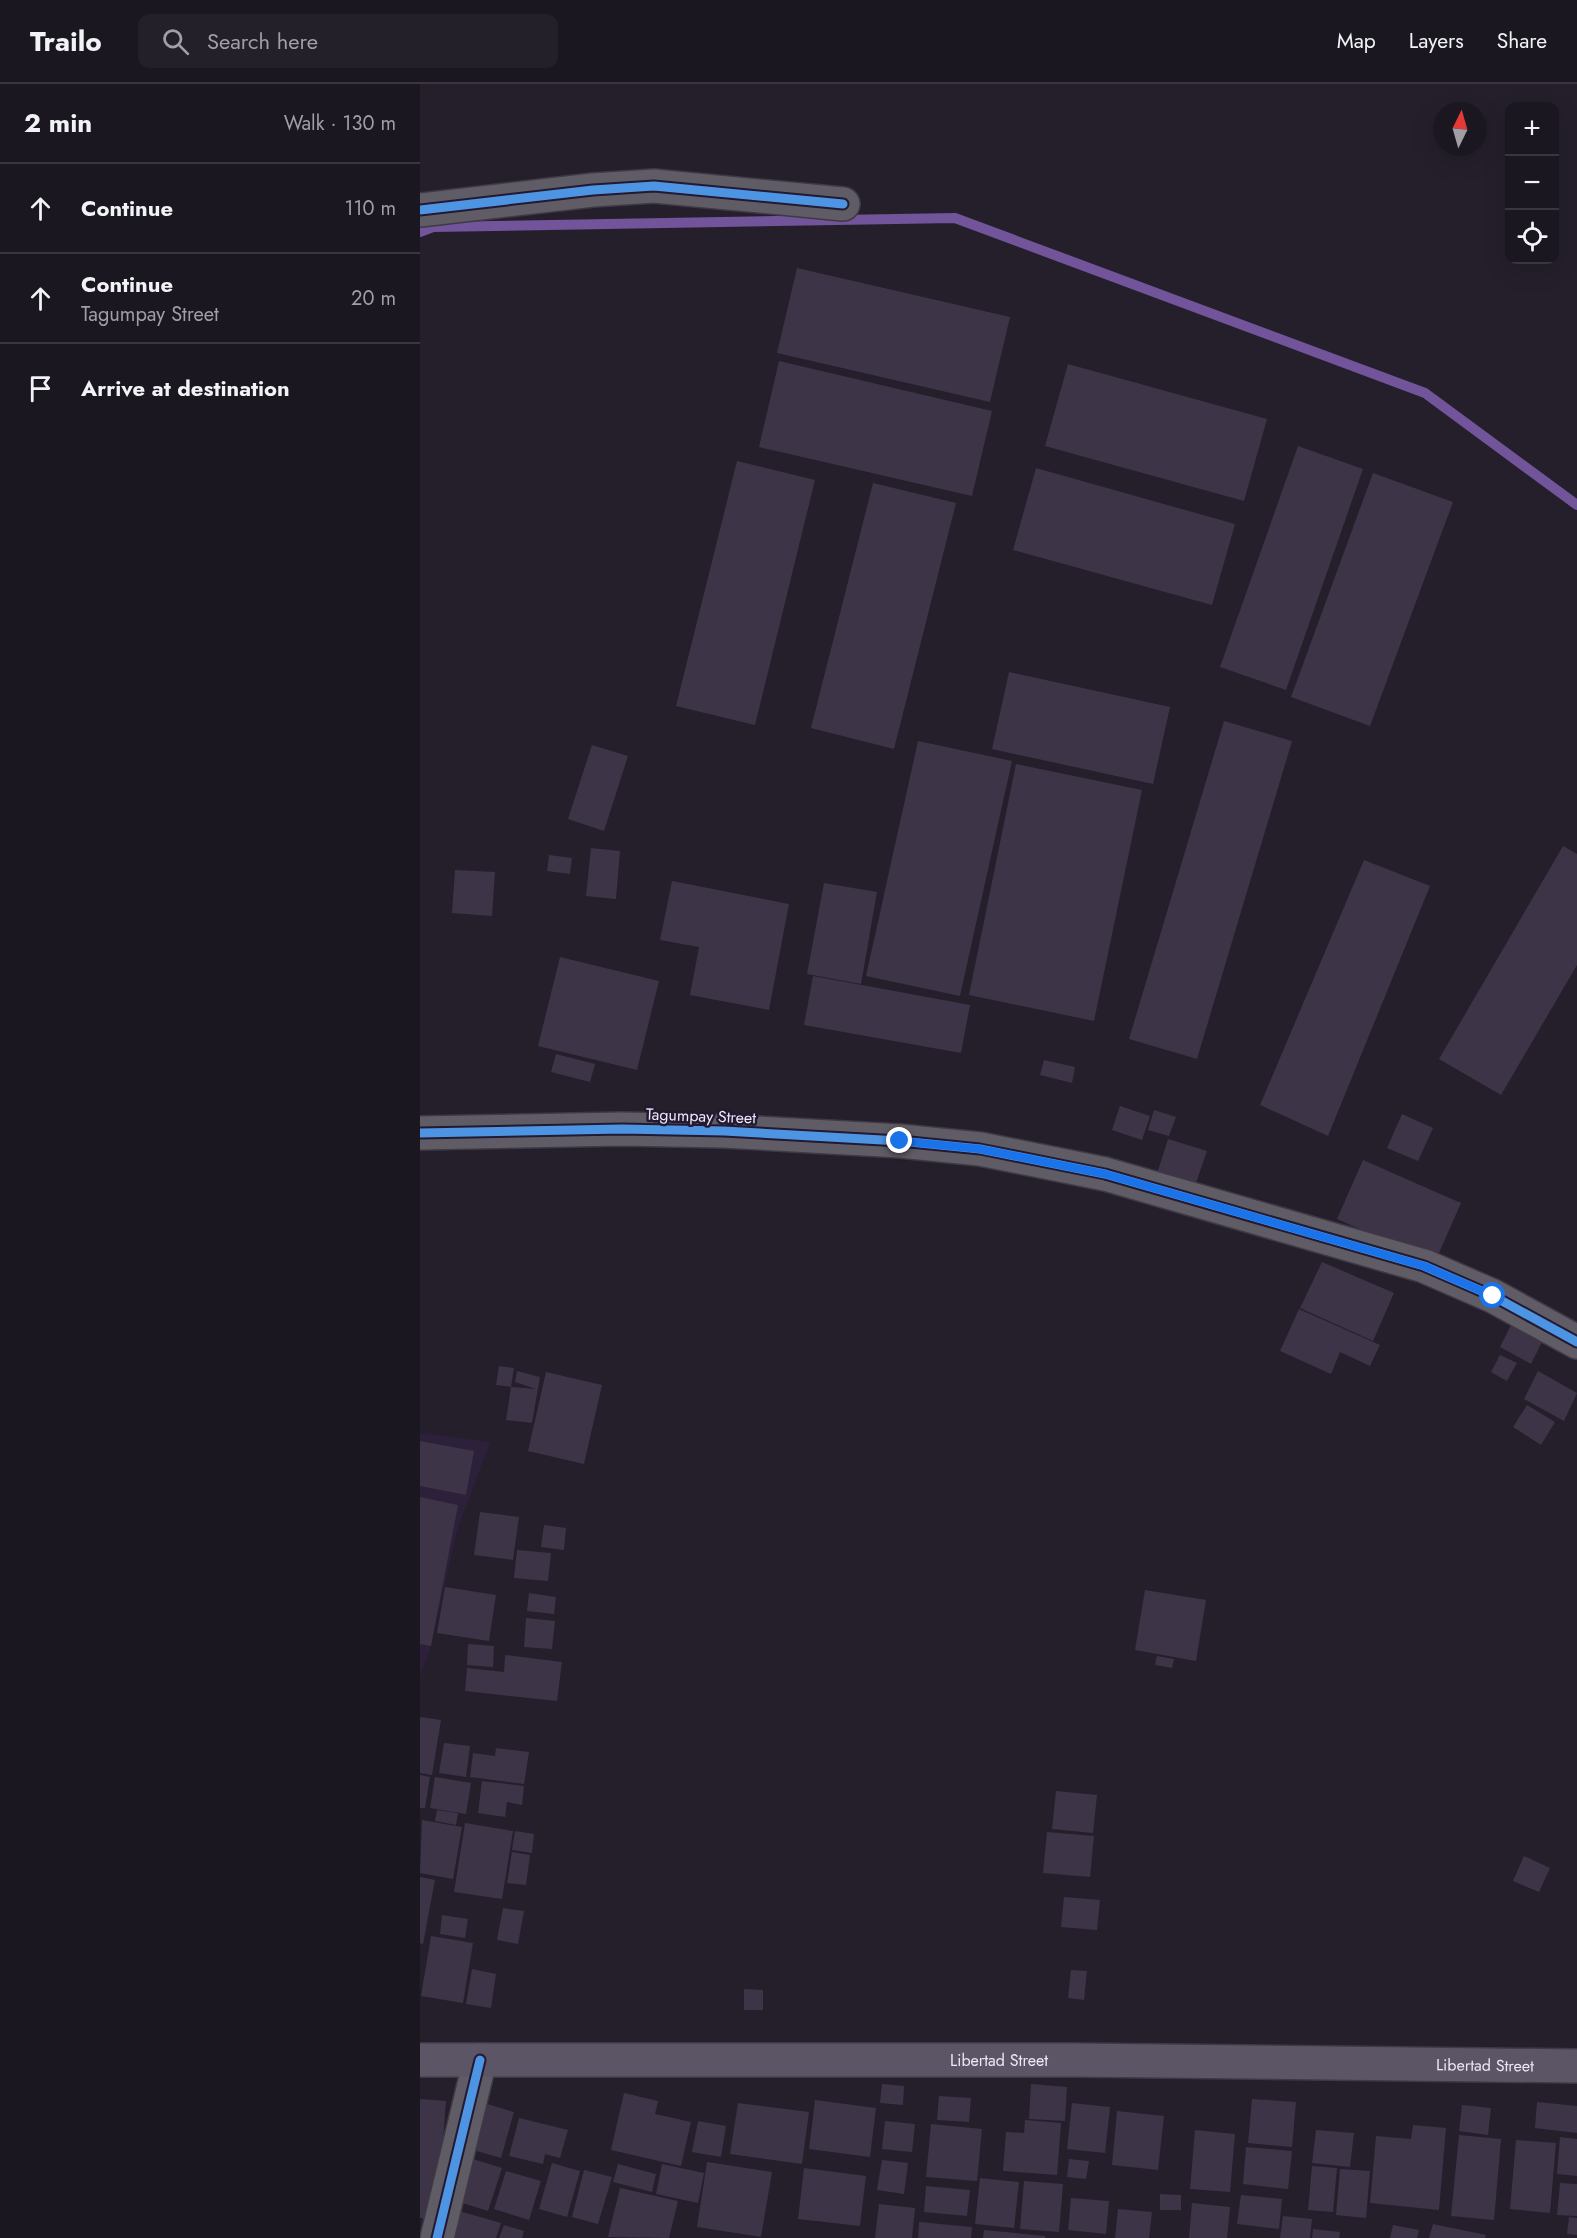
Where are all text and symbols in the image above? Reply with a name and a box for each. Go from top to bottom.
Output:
search box [138,14,558,68]
text: Trailo [30,21,102,62]
icon: search [159,25,192,58]
text: Search here [207,25,318,57]
text: Map [1337,26,1376,56]
text: Layers [1409,26,1464,56]
text: Share [1497,26,1547,56]
north arrow [1433,102,1487,156]
map controls [1505,102,1559,264]
button: + [1505,102,1559,156]
text: 2 min [24,104,92,142]
text: Walk · 130 m [284,109,396,138]
button: − [1505,156,1559,210]
icon: ahead [24,192,57,225]
text: Continue [81,192,173,224]
text: 110 m [344,194,396,223]
button: locate [1505,210,1559,264]
text: Continue [81,268,173,300]
icon: ahead [24,282,57,315]
text: 20 m [351,284,396,313]
text: Tagumpay Street [81,300,219,329]
icon: arrive [24,372,57,405]
text: Arrive at destination [81,372,290,404]
street label: Tagumpay Street [645,1103,757,1129]
route end [886,1127,912,1153]
route start [1479,1282,1505,1308]
street label: Libertad Street [950,2049,1048,2072]
street label: Libertad Street [1436,2053,1534,2077]

